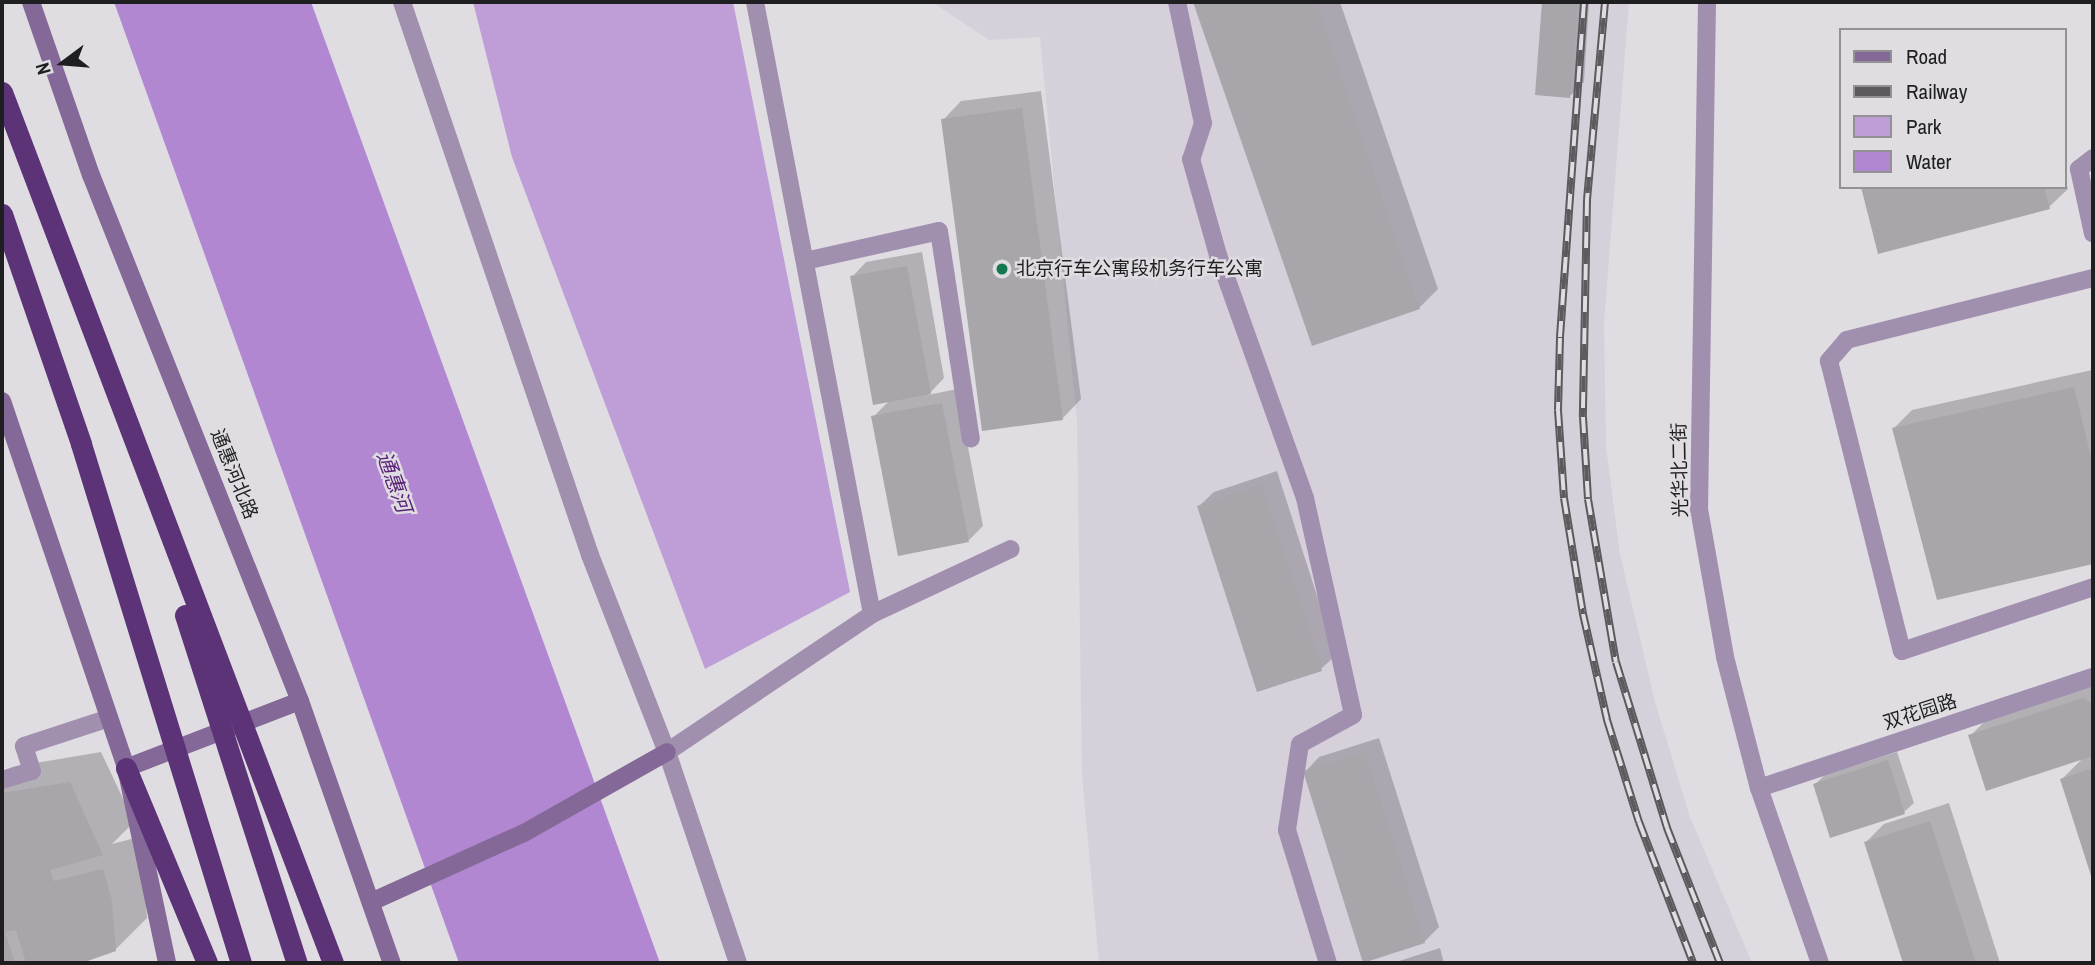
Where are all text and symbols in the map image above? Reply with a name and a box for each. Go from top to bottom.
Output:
north arrow [28,28,98,98]
legend [1840,28,2067,189]
text: Road [1906,42,1947,71]
text: N [29,60,57,78]
text: Railway [1906,77,1967,106]
text: Park [1906,112,1941,141]
text: Water [1906,147,1951,176]
place label: 北京行车公寓段机务行车公寓 [1016,258,1263,280]
marker: 北京行车公寓段机务行车公寓 [994,261,1010,277]
street label: 光华北二街 [1668,422,1692,518]
street label: 通惠河北路 [206,426,262,522]
water label: 通惠河 [371,448,417,516]
street label: 双花园路 [1880,689,1960,735]

